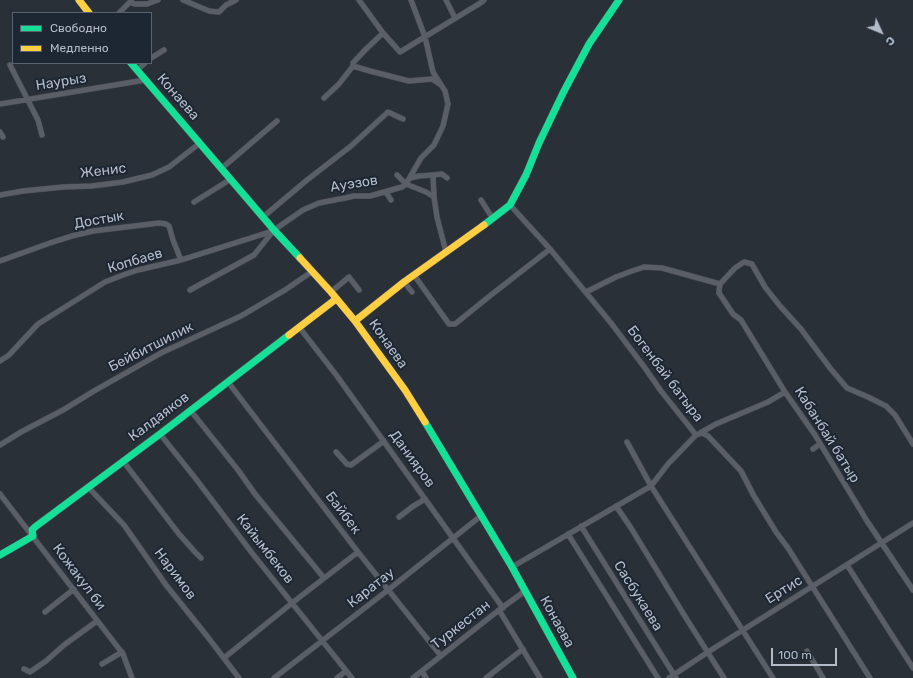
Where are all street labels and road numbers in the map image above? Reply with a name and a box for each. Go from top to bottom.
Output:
street label: Наурыз [35,70,87,94]
street label: Конаева [153,70,203,124]
street label: Женис [79,160,127,182]
street label: Ауэзов [329,172,379,196]
street label: Достык [73,207,125,233]
street label: Копбаев [106,245,164,277]
street label: Конаева [365,316,411,372]
street label: Бейбитшилик [106,318,196,376]
street label: Богенбай батыра [623,323,707,425]
street label: Кабанбай батыр [791,384,863,486]
street label: Калдаяков [125,389,193,445]
street label: Данияров [386,427,438,491]
street label: Байбек [322,489,364,537]
street label: Кайымбеков [233,511,297,587]
street label: Кожакул би [49,541,109,613]
street label: Наримов [150,545,200,603]
street label: Сасбукаева [610,558,666,634]
street label: Каратау [344,564,398,612]
street label: Ертис [762,572,806,608]
street label: Конаева [536,593,578,651]
street label: Туркестан [428,597,494,653]

